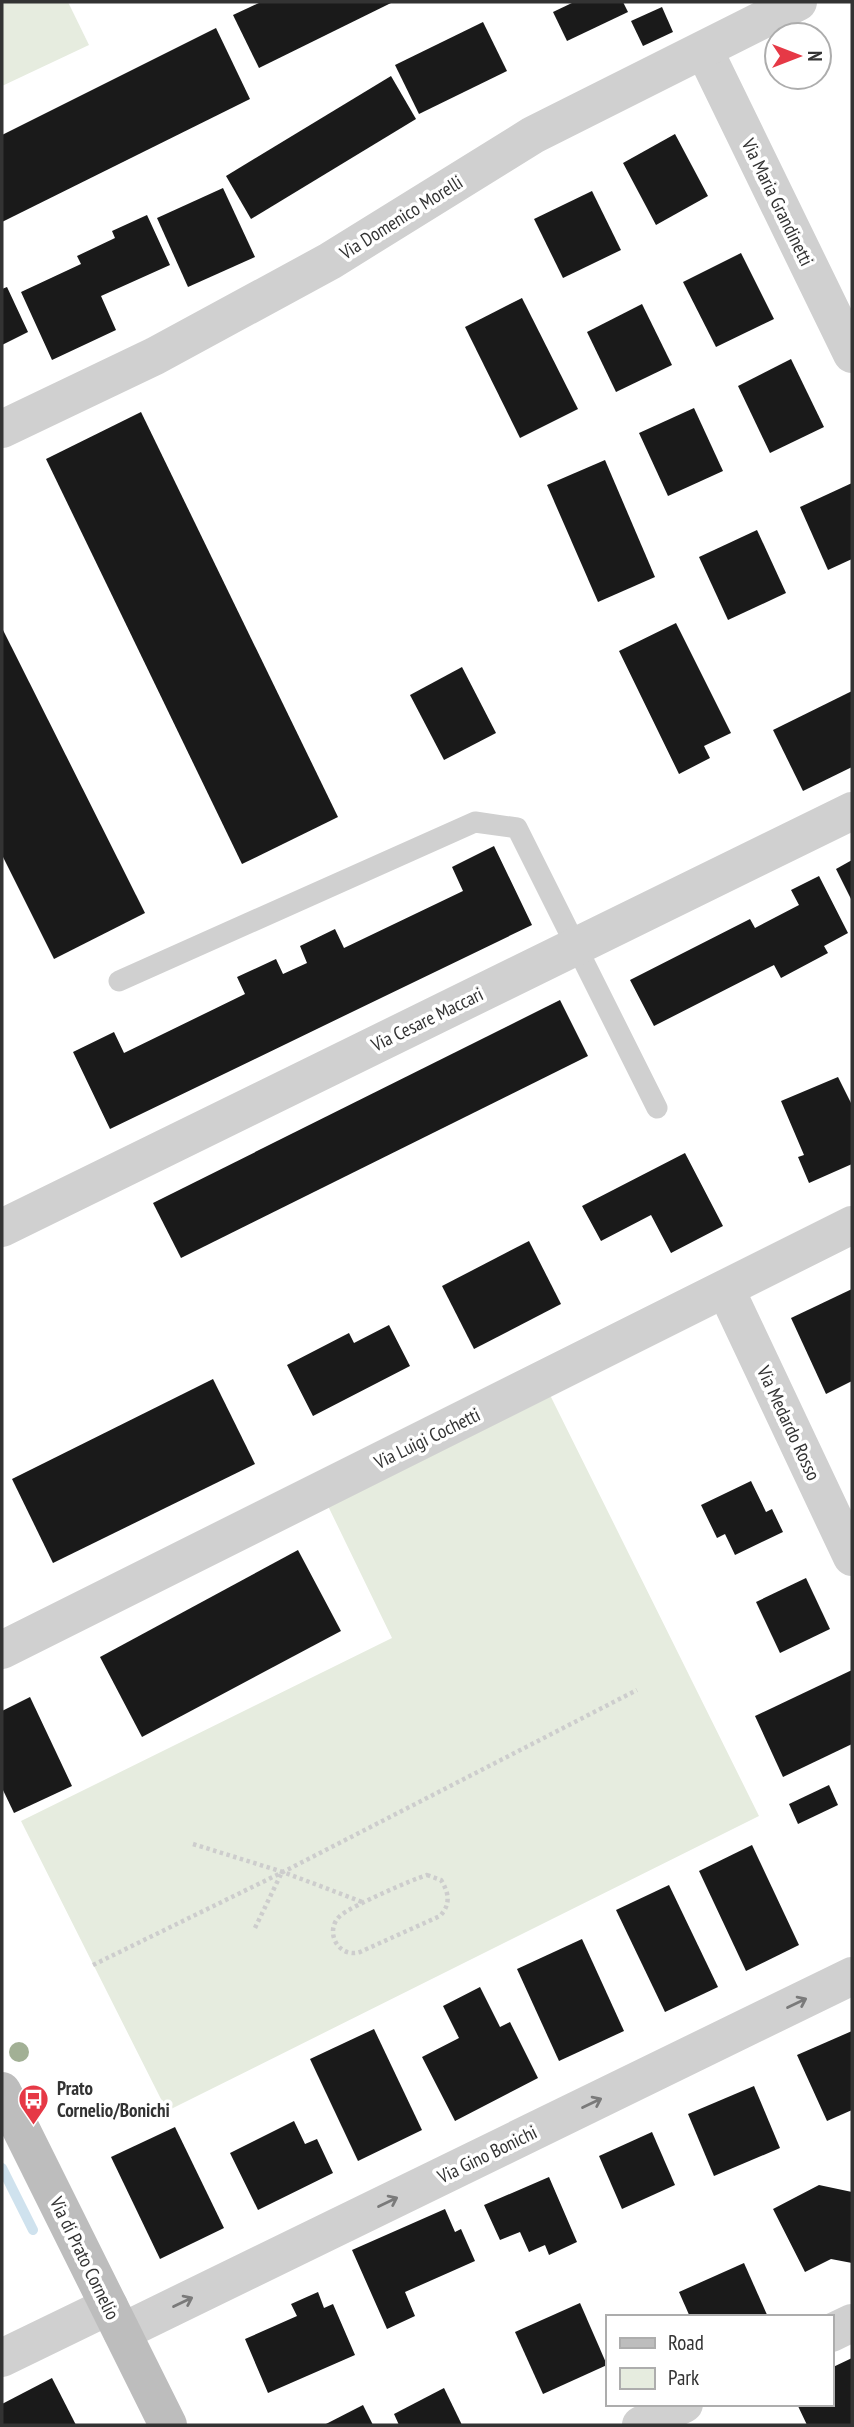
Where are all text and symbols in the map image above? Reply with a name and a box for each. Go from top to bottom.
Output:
north arrow [763,21,833,91]
text: N [803,51,827,61]
street label: Via Maria Grandinetti [736,133,819,270]
street label: Via Domenico Morelli [334,170,467,265]
street label: Via Cesare Maccari [366,982,487,1057]
street label: Via Medardo Rosso [752,1361,826,1484]
street label: Via Luigi Cochetti [369,1402,484,1474]
one-way arrow [785,1996,807,2009]
place label: Prato Cornelio/Bonichi [57,2076,170,2122]
bus stop icon: Prato Cornelio/Bonichi [17,2082,51,2126]
one-way arrow [581,2095,602,2109]
street label: Via Gino Bonichi [433,2120,541,2189]
street label: Via di Prato Cornelio [44,2192,125,2323]
one-way arrow [377,2195,398,2209]
one-way arrow [172,2295,193,2309]
legend [606,2315,833,2406]
text: Road [668,2329,704,2356]
text: Park [668,2364,699,2391]

